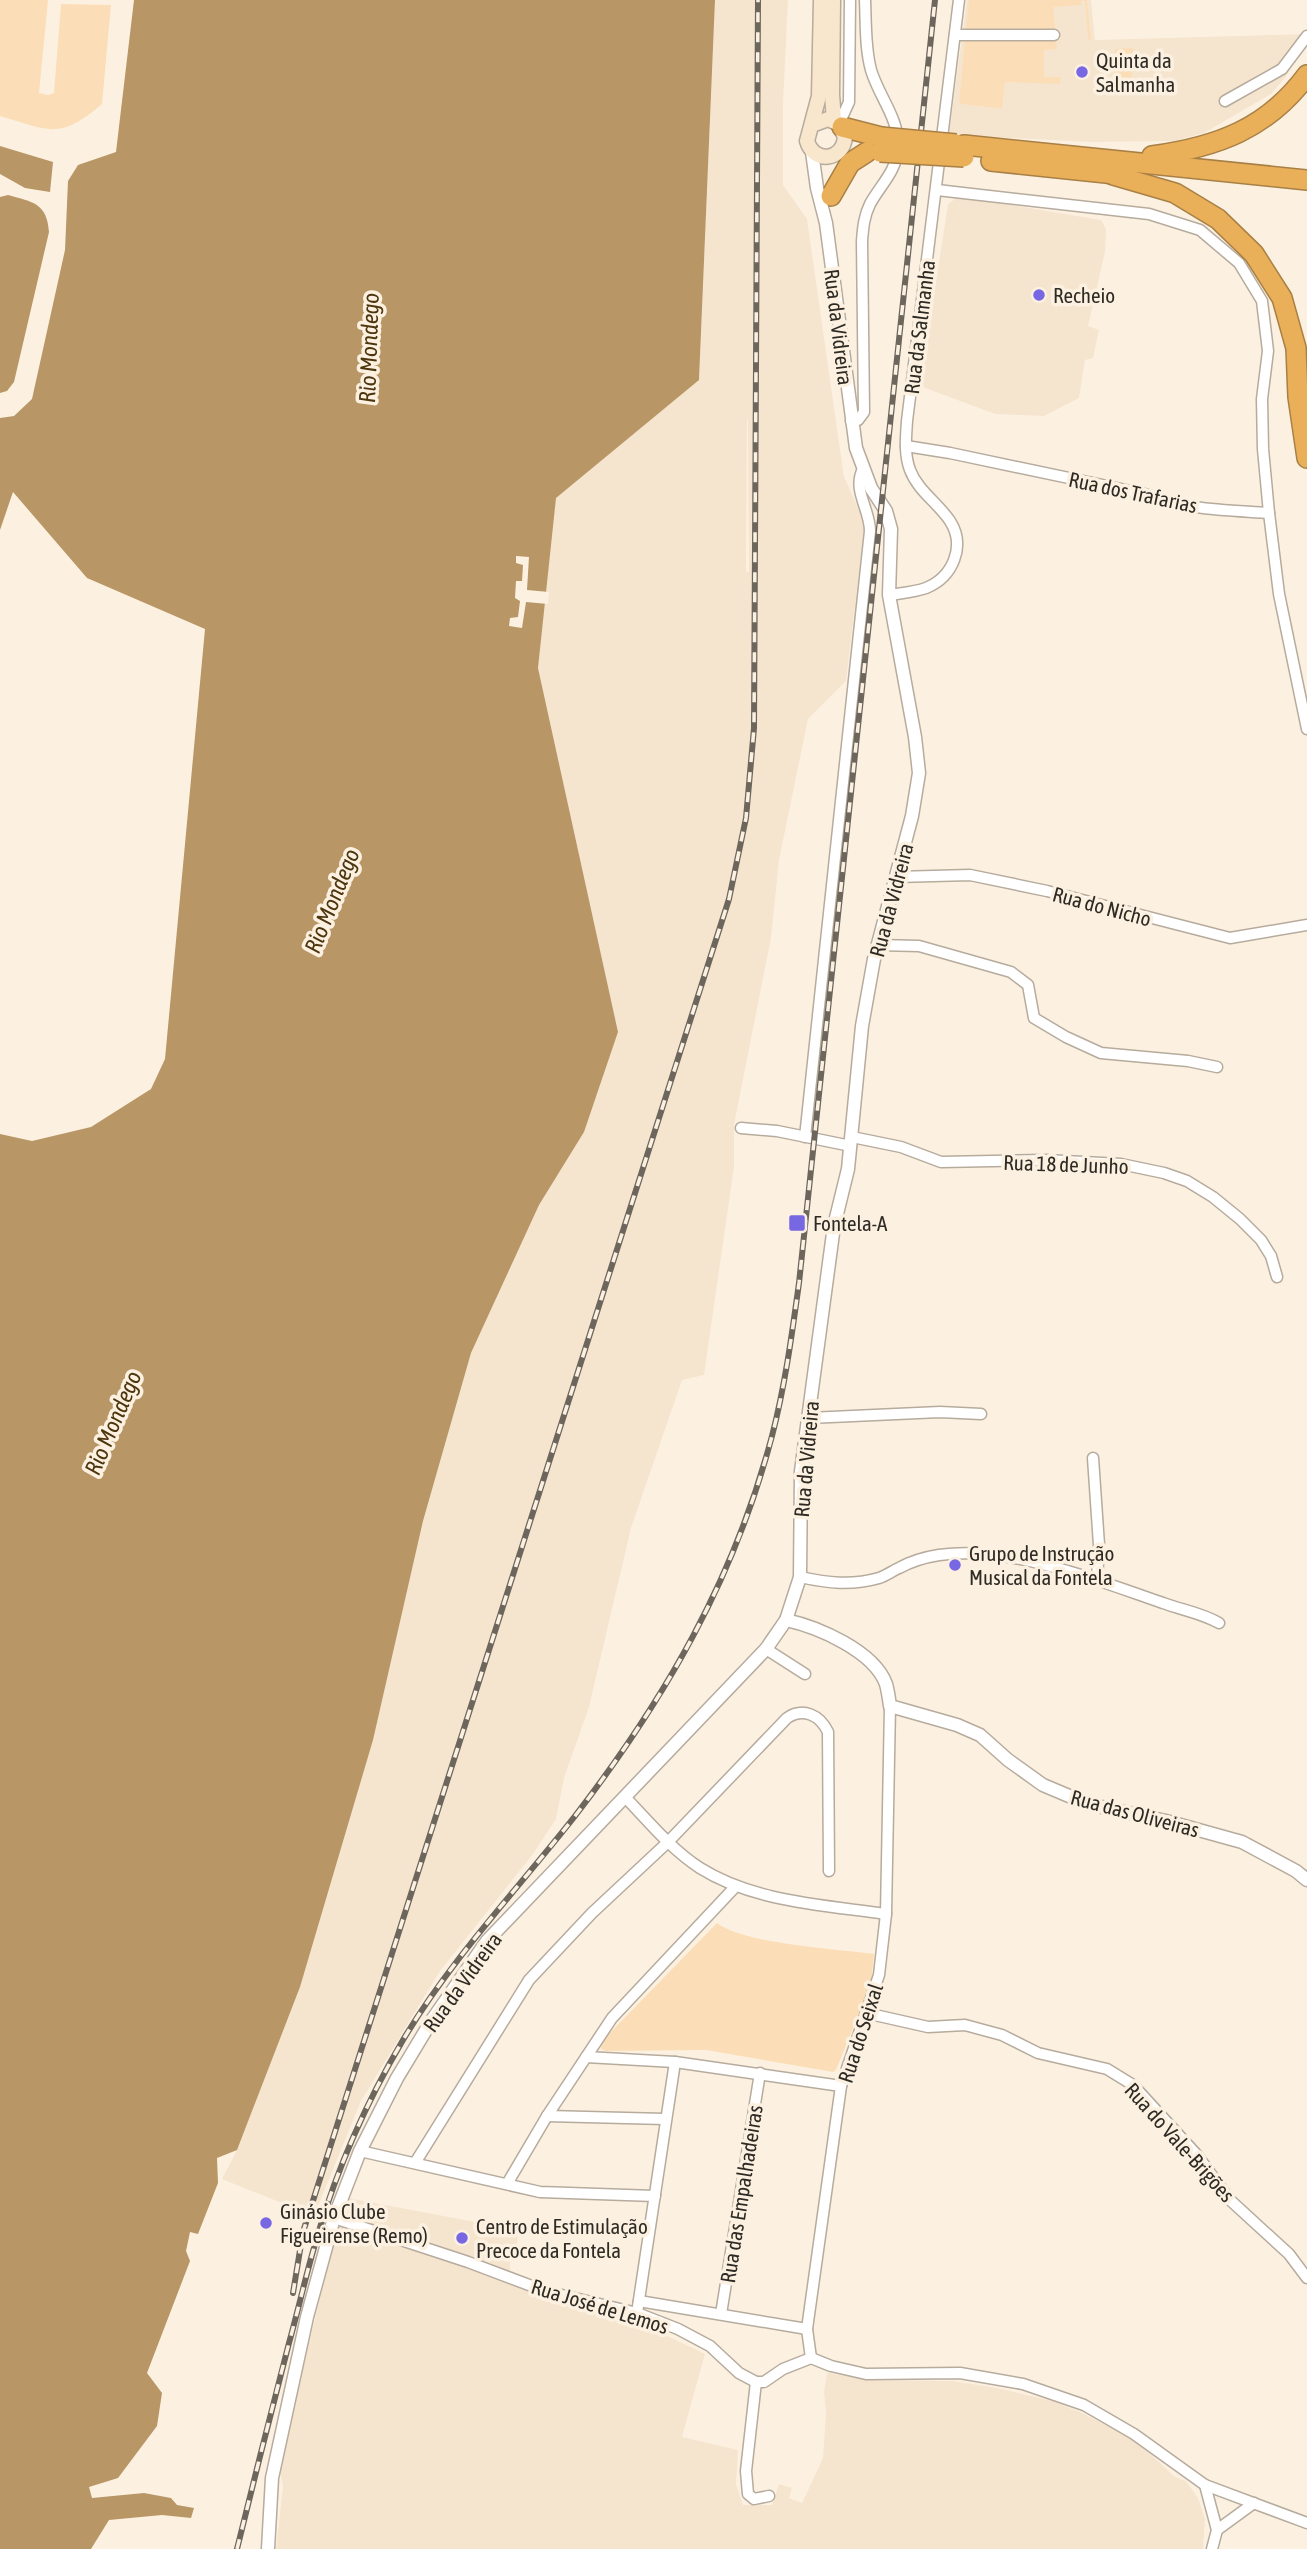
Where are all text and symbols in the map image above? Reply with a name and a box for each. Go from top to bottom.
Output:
place label: Quinta da Salmanha [1096,48,1175,96]
marker: Quinta da Salmanha [1074,64,1090,80]
street label: Rua da Salmanha [899,259,939,395]
street label: Rua da Vidreira [820,267,858,387]
place label: Recheio [1053,283,1115,307]
marker: Recheio [1031,287,1047,303]
water label: Rio Mondego [354,292,384,404]
street label: Rua dos Trafarias [1067,467,1199,517]
street label: Rua da Vidreira [864,840,918,960]
water label: Rio Mondego [299,845,365,957]
street label: Rua do Nicho [1050,881,1154,931]
street label: Rua 18 de Junho [1003,1150,1129,1178]
place label: Fontela-A [813,1211,888,1235]
marker: Fontela-A [787,1213,807,1233]
water label: Rio Mondego [80,1367,146,1479]
street label: Rua da Vidreira [789,1400,823,1518]
place label: Grupo de Instrução Musical da Fontela [969,1541,1114,1589]
marker: Grupo de Instrução Musical da Fontela [947,1557,963,1573]
street label: Rua das Oliveiras [1068,1784,1202,1842]
street label: Rua da Vidreira [418,1928,506,2036]
street label: Rua do Seixal [833,1980,887,2086]
street label: Rua do Vale-Brigões [1120,2078,1240,2206]
street label: Rua das Empalhadeiras [715,2103,767,2285]
place label: Ginásio Clube Figueirense (Remo) [280,2199,428,2247]
place label: Centro de Estimulação Precoce da Fontela [476,2214,648,2262]
marker: Ginásio Clube Figueirense (Remo) [258,2215,274,2231]
marker: Centro de Estimulação Precoce da Fontela [454,2230,470,2246]
street label: Rua José de Lemos [529,2274,671,2338]

